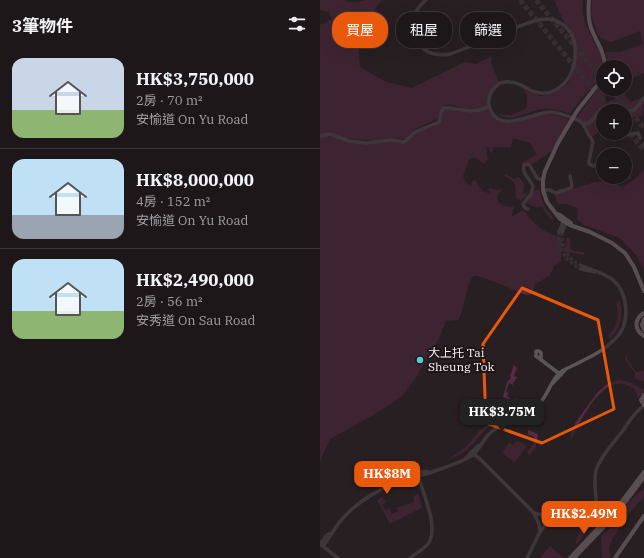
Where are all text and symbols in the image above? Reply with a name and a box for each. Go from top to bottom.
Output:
chip: 買屋 [332,12,388,48]
chip: 租屋 [396,12,452,48]
chip: 篩選 [460,12,516,48]
icon: filters [286,13,308,35]
text: 3筆物件 [12,15,73,37]
map controls [596,60,632,184]
button: locate [596,60,632,96]
text: HK$3,750,000 [136,68,254,90]
icon: home [44,74,92,122]
text: 2房 · 70 m² [136,92,203,109]
button: + [596,104,632,140]
text: 安愉道 On Yu Road [136,111,248,128]
button: − [596,148,632,184]
text: HK$8,000,000 [136,169,254,191]
icon: home [44,175,92,223]
text: 4房 · 152 m² [136,193,210,210]
text: 安愉道 On Yu Road [136,212,248,229]
text: HK$2,490,000 [136,269,254,291]
icon: home [44,275,92,323]
text: 2房 · 56 m² [136,293,203,310]
text: 安秀道 On Sau Road [136,312,255,329]
place label: 大上托 Tai Sheung Tok [428,345,494,374]
marker: 大上托 Tai Sheung Tok [415,355,425,365]
pin: HK$3.75M [461,399,543,433]
text: HK$3.75M [469,403,535,420]
pin: HK$8M [359,461,415,495]
text: HK$8M [363,465,411,482]
pin: HK$2.49M [543,501,625,535]
text: HK$2.49M [551,505,617,522]

